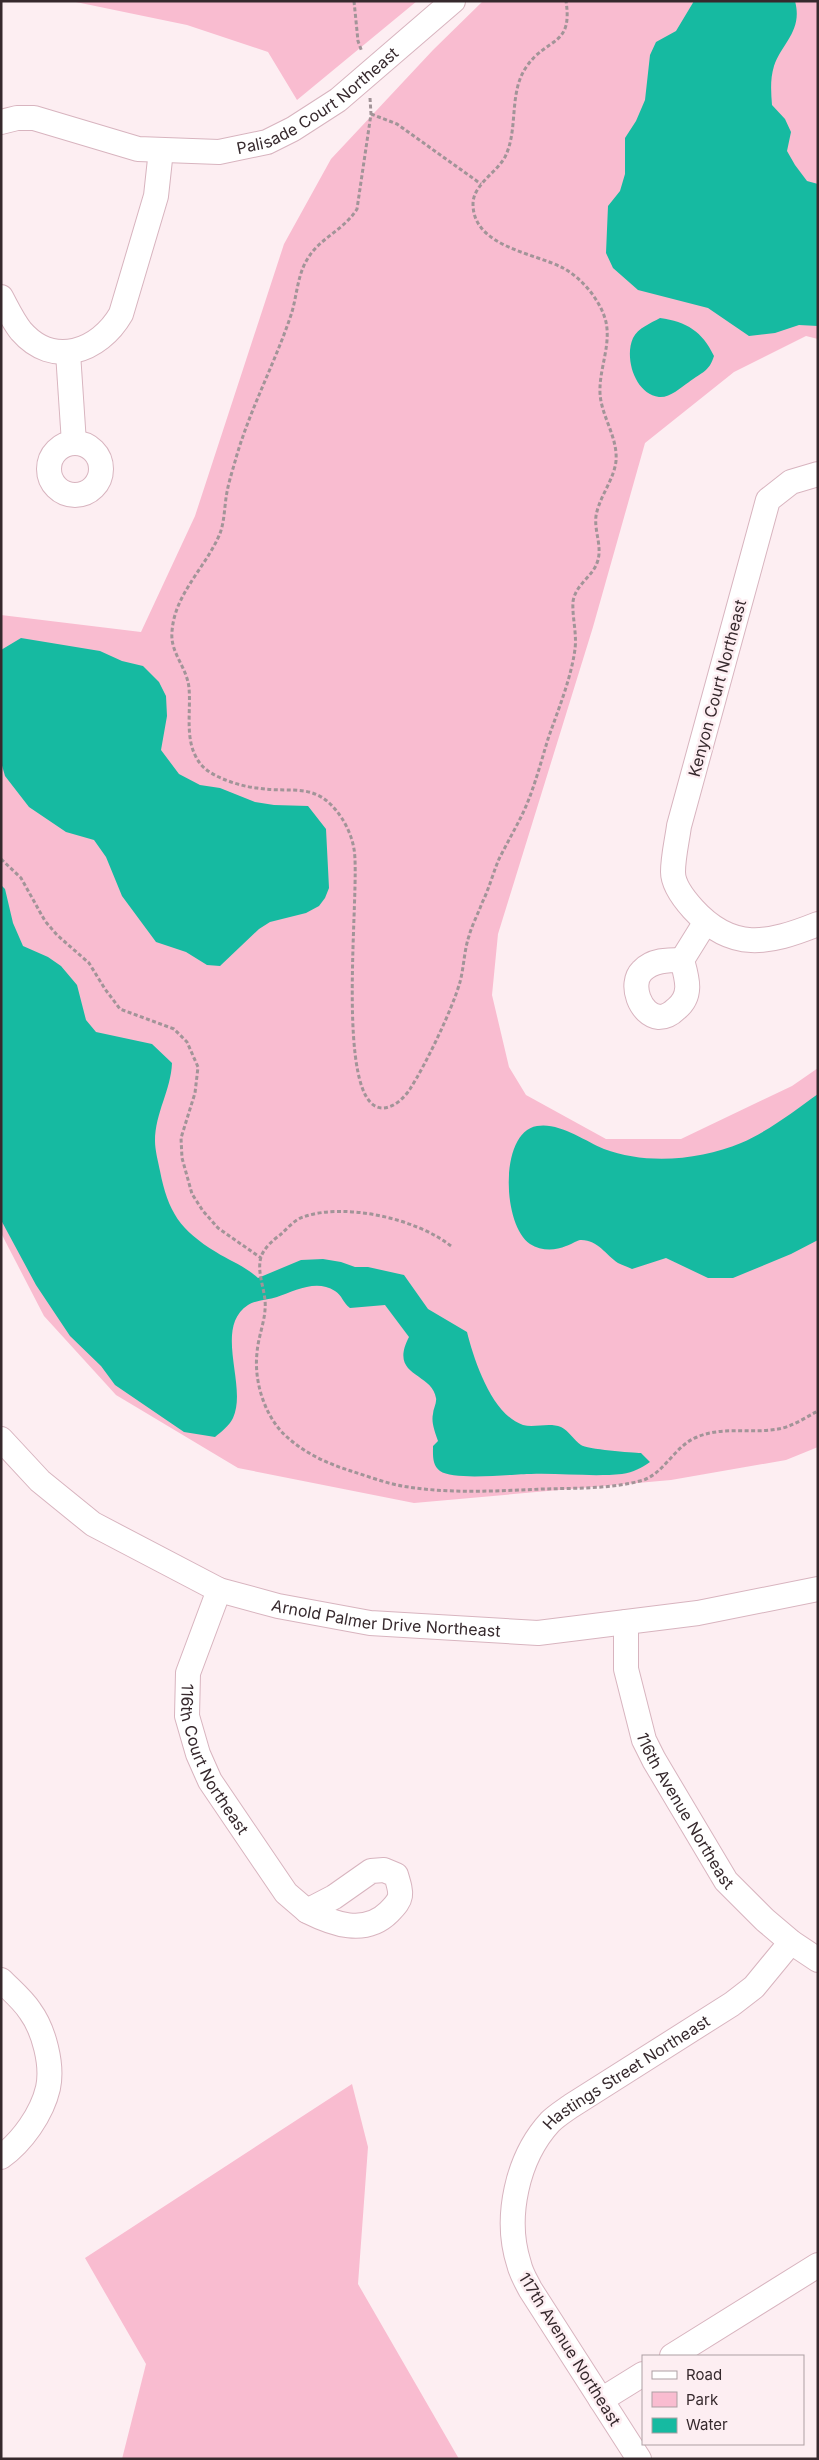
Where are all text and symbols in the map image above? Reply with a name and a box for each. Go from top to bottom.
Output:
street label: Palisade Court Northeast [235,43,402,158]
street label: Kenyon Court Northeast [684,597,750,779]
street label: Arnold Palmer Drive Northeast [269,1595,501,1641]
street label: 116th Court Northeast [176,1683,253,1838]
street label: 116th Avenue Northeast [633,1731,738,1893]
street label: Hastings Street Northeast [538,2011,713,2133]
street label: 117th Avenue Northeast [515,2269,625,2429]
legend [642,2355,804,2445]
text: Road [686,2365,722,2384]
text: Park [686,2390,719,2409]
text: Water [686,2415,728,2434]

